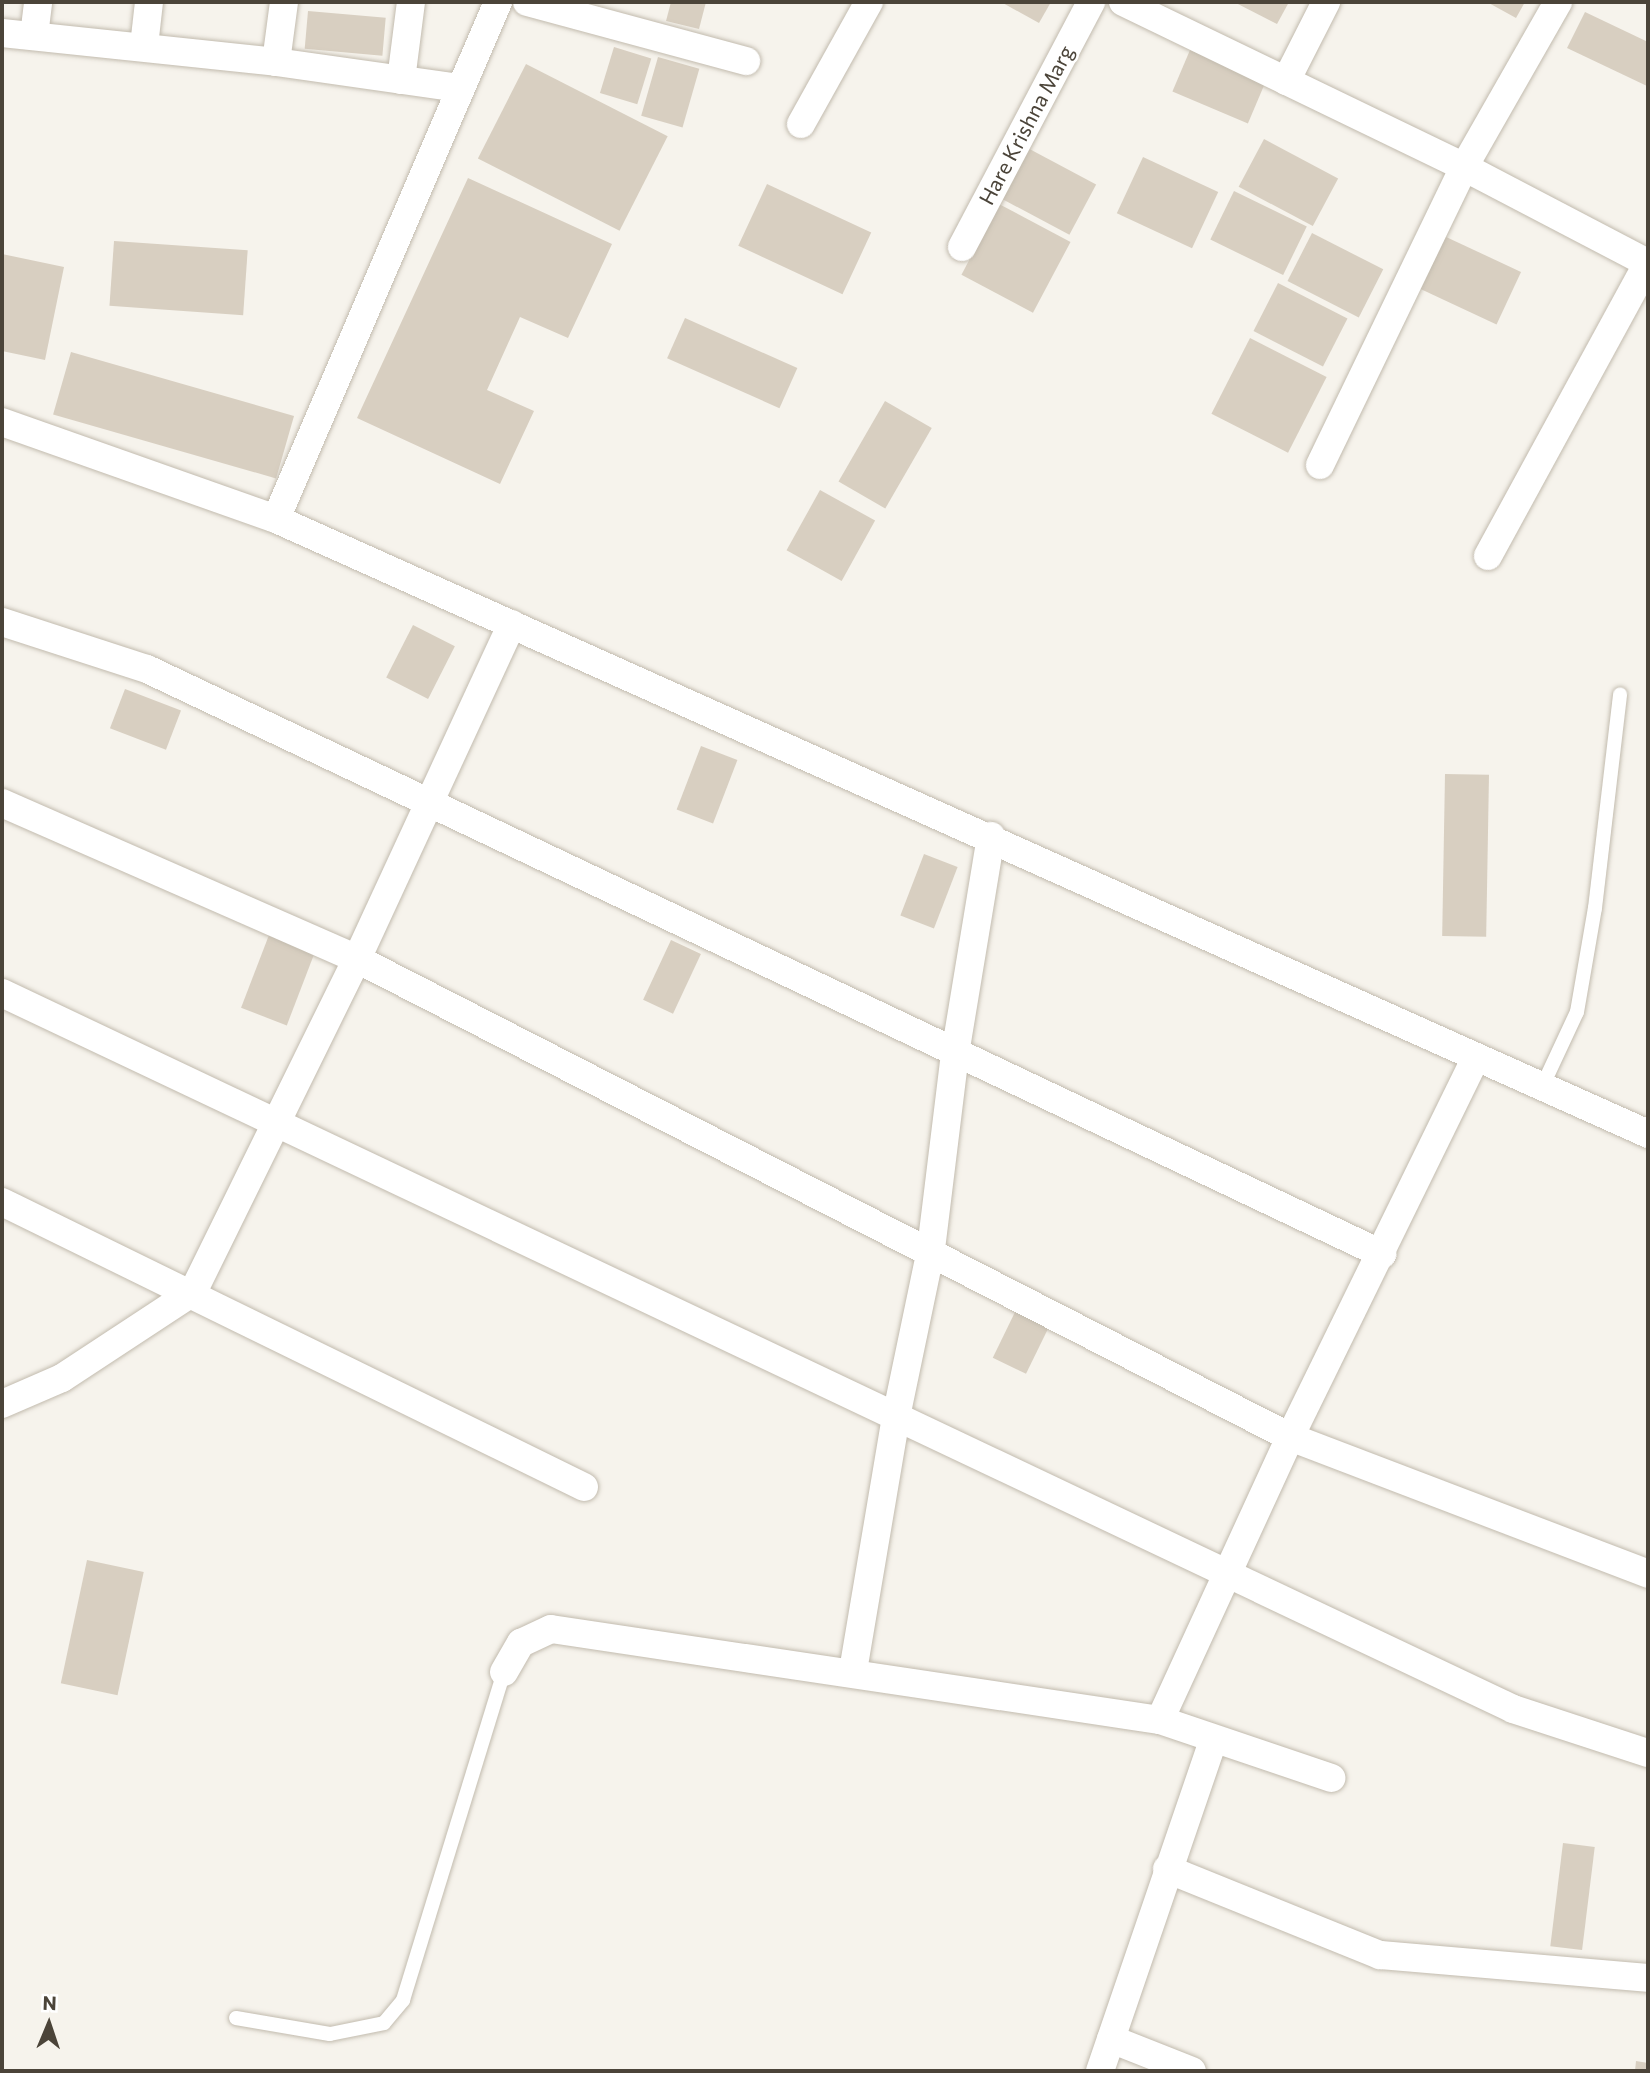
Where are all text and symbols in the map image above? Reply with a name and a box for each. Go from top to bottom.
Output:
street label: Hare Krishna Marg [973,41,1079,209]
north arrow [14,1989,84,2059]
text: N [42,1991,57,2014]

